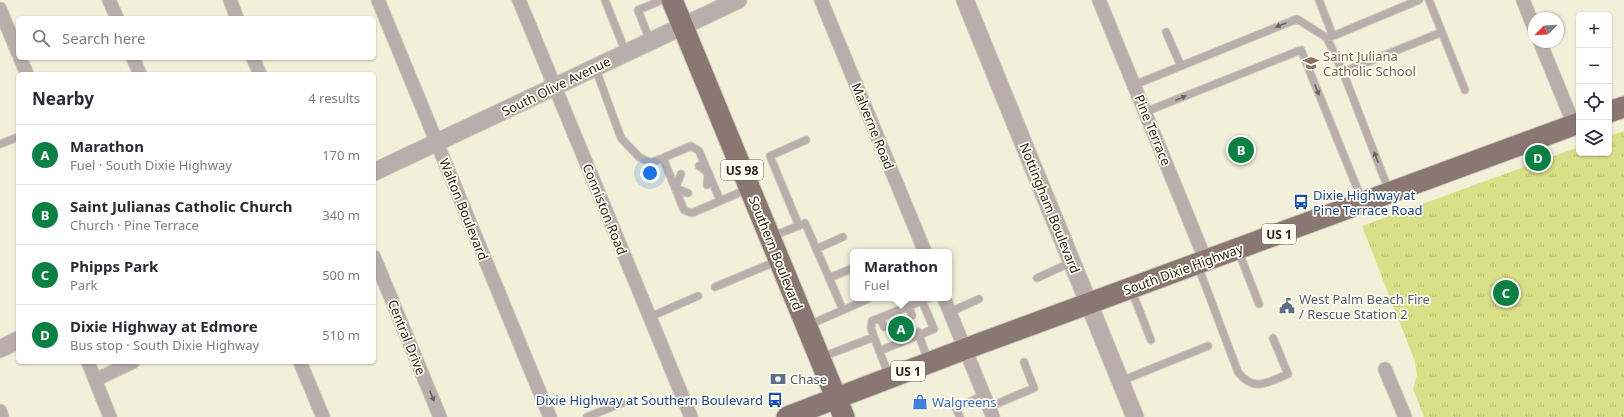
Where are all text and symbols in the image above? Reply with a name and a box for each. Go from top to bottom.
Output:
north arrow [1528,12,1564,48]
map controls [1576,12,1612,156]
button: + [1576,12,1612,48]
search box [16,16,376,60]
one-way arrow [1275,23,1287,29]
icon: search [30,27,52,49]
text: Search here [62,28,145,48]
place label: Saint Juliana Catholic School [1323,47,1416,80]
button: − [1576,48,1612,84]
street label: South Olive Avenue [499,52,613,120]
school or university icon: Saint Juliana Catholic School [1302,54,1320,72]
street label: Malverne Road [847,80,899,172]
button: locate [1576,84,1612,120]
one-way arrow [1315,85,1321,97]
text: Nearby [32,87,94,110]
text: 4 results [308,89,360,107]
street label: Pine Terrace [1131,92,1175,168]
one-way arrow [1176,95,1187,101]
button: layers [1576,120,1612,156]
pin: B [1228,135,1254,165]
text: Marathon [70,136,144,156]
street label: Nottingham Boulevard [1016,140,1084,276]
pin: D [1525,143,1551,173]
text: A [41,146,50,164]
text: 170 m [322,146,360,164]
one-way arrow [1372,150,1378,162]
street label: Walton Boulevard [435,155,493,263]
text: Fuel · South Dixie Highway [70,156,232,174]
road number: US 98 [721,160,763,180]
street label: Conniston Road [578,161,632,257]
your location [640,163,660,183]
place label: Dixie Highway at Pine Terrace Road [1313,186,1423,219]
street label: Southern Boulevard [745,193,807,313]
bus stop icon: Dixie Highway at Pine Terrace Road [1292,193,1310,211]
text: Saint Julianas Catholic Church [70,196,293,216]
text: B [41,206,49,224]
text: 340 m [322,206,360,224]
text: Church · Pine Terrace [70,216,199,234]
road number: US 1 [1262,224,1296,244]
street label: South Dixie Highway [1121,239,1246,299]
popup [850,249,952,301]
text: Phipps Park [70,256,158,276]
text: Marathon [864,256,938,276]
text: C [41,266,49,284]
text: 500 m [322,266,360,284]
text: Park [70,276,97,294]
text: Fuel [864,276,890,294]
pin: C [1493,278,1519,308]
place label: West Palm Beach Fire / Rescue Station 2 [1299,290,1430,323]
street label: Central Drive [384,297,430,377]
public building icon: West Palm Beach Fire / Rescue Station 2 [1278,297,1296,315]
pin: A [888,314,914,344]
text: Dixie Highway at Edmore [70,316,258,336]
text: D [40,326,50,344]
text: 510 m [322,326,360,344]
text: Bus stop · South Dixie Highway [70,336,259,354]
road number: US 1 [891,361,925,381]
bank icon: Chase [769,370,787,388]
place label: Chase [790,370,827,388]
one-way arrow [428,390,435,402]
place label: Dixie Highway at Southern Boulevard [536,391,763,409]
bus stop icon: Dixie Highway at Southern Boulevard [766,391,784,409]
shop icon: Walgreens [911,393,929,411]
place label: Walgreens [932,393,997,411]

